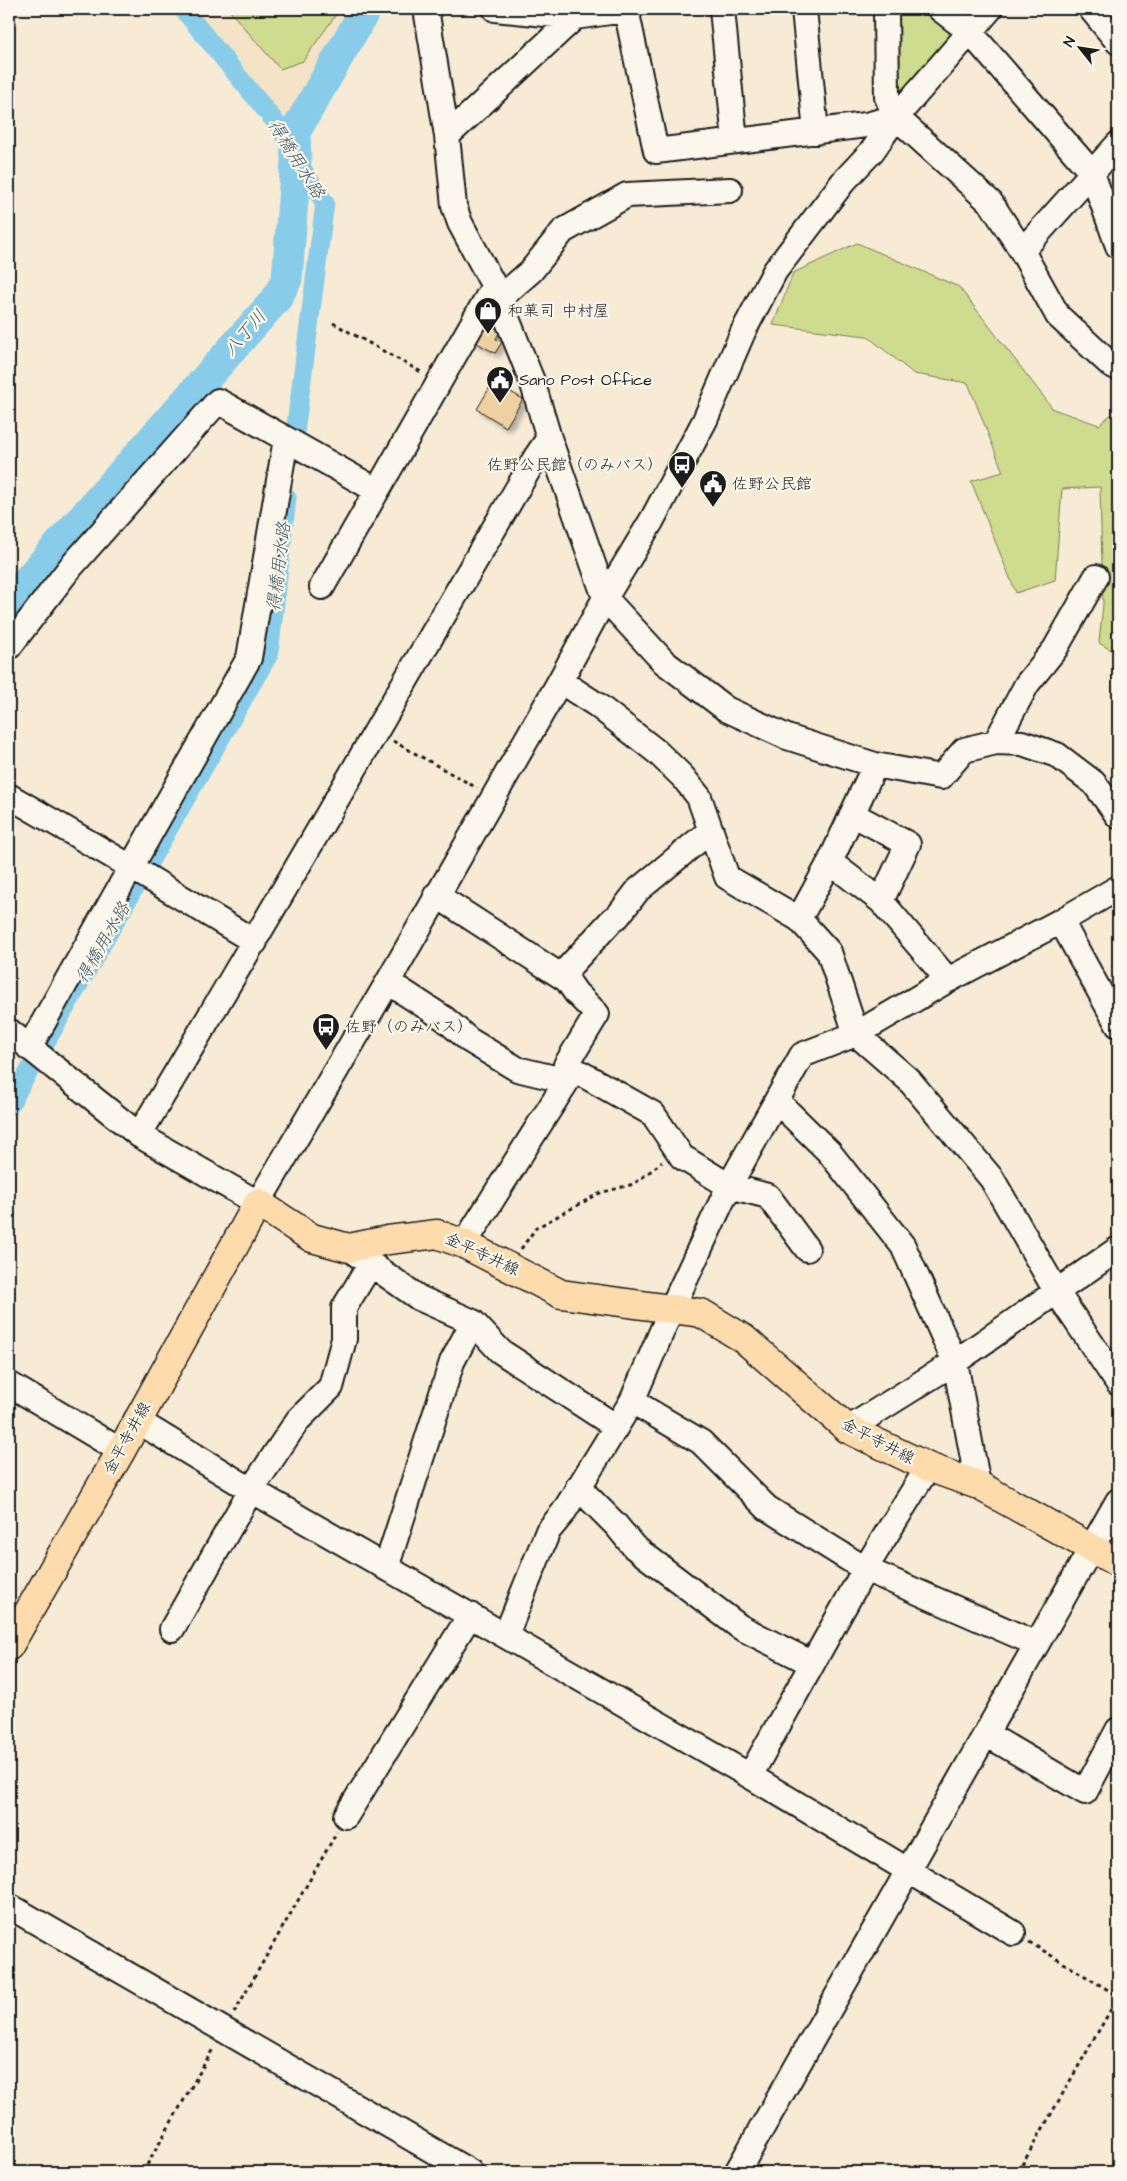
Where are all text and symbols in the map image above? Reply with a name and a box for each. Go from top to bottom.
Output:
north arrow [1054,22,1104,72]
text: N [1059,33,1081,51]
water label: 得橋用水路 [262,114,331,205]
shop icon: 和菓司 中村屋 [473,296,503,335]
place label: 和菓司 中村屋 [507,300,609,322]
water label: 八丁川 [218,304,272,362]
public building icon: Sano Post Office [485,365,515,404]
place label: Sano Post Office [519,369,652,391]
bus stop icon: 佐野公民館（のみバス） [667,450,697,489]
place label: 佐野公民館（のみバス） [487,454,663,476]
public building icon: 佐野公民館 [698,469,728,508]
place label: 佐野公民館 [732,473,812,495]
water label: 得橋用水路 [261,520,297,613]
water label: 得橋用水路 [70,897,137,988]
bus stop icon: 佐野（のみバス） [311,1012,341,1051]
place label: 佐野（のみバス） [345,1016,473,1038]
street label: 金平寺井線 [441,1227,523,1281]
street label: 金平寺井線 [98,1398,156,1478]
street label: 金平寺井線 [838,1413,918,1469]

